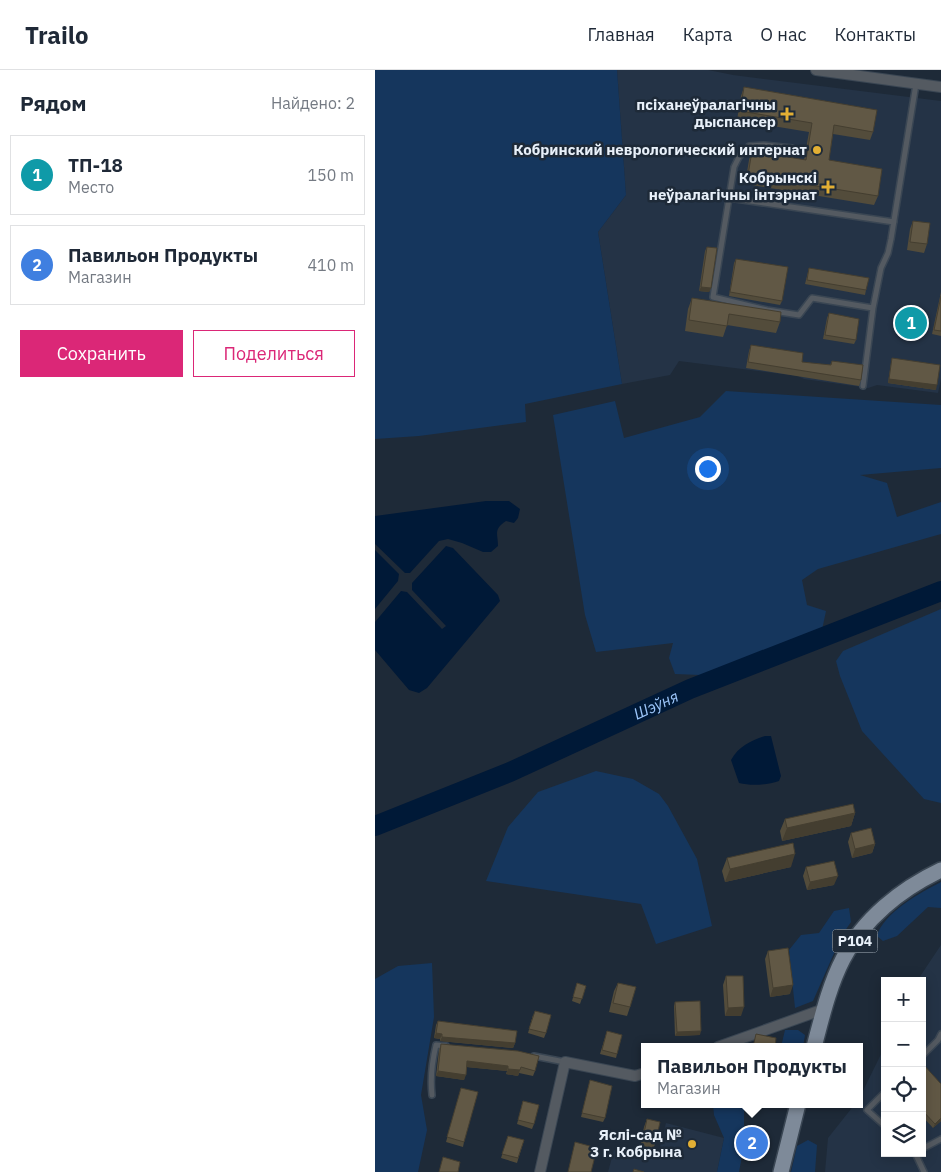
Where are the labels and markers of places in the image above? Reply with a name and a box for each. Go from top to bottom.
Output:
place label: псіханеўралагічны дыспансер [636,95,776,131]
marker: псіханеўралагічны дыспансер [780,107,794,121]
place label: Кобринский неврологический интернат [513,140,808,159]
marker: Кобринский неврологический интернат [811,144,823,156]
place label: Кобрынскі неўралагічны інтэрнат [649,168,818,204]
marker: Кобрынскі неўралагічны інтэрнат [821,180,835,194]
pin: 1 [895,304,927,342]
pin: 2 [736,1124,768,1162]
place label: Яслі-сад № 3 г. Кобрына [590,1125,682,1161]
marker: Яслі-сад № 3 г. Кобрына [686,1138,698,1150]

